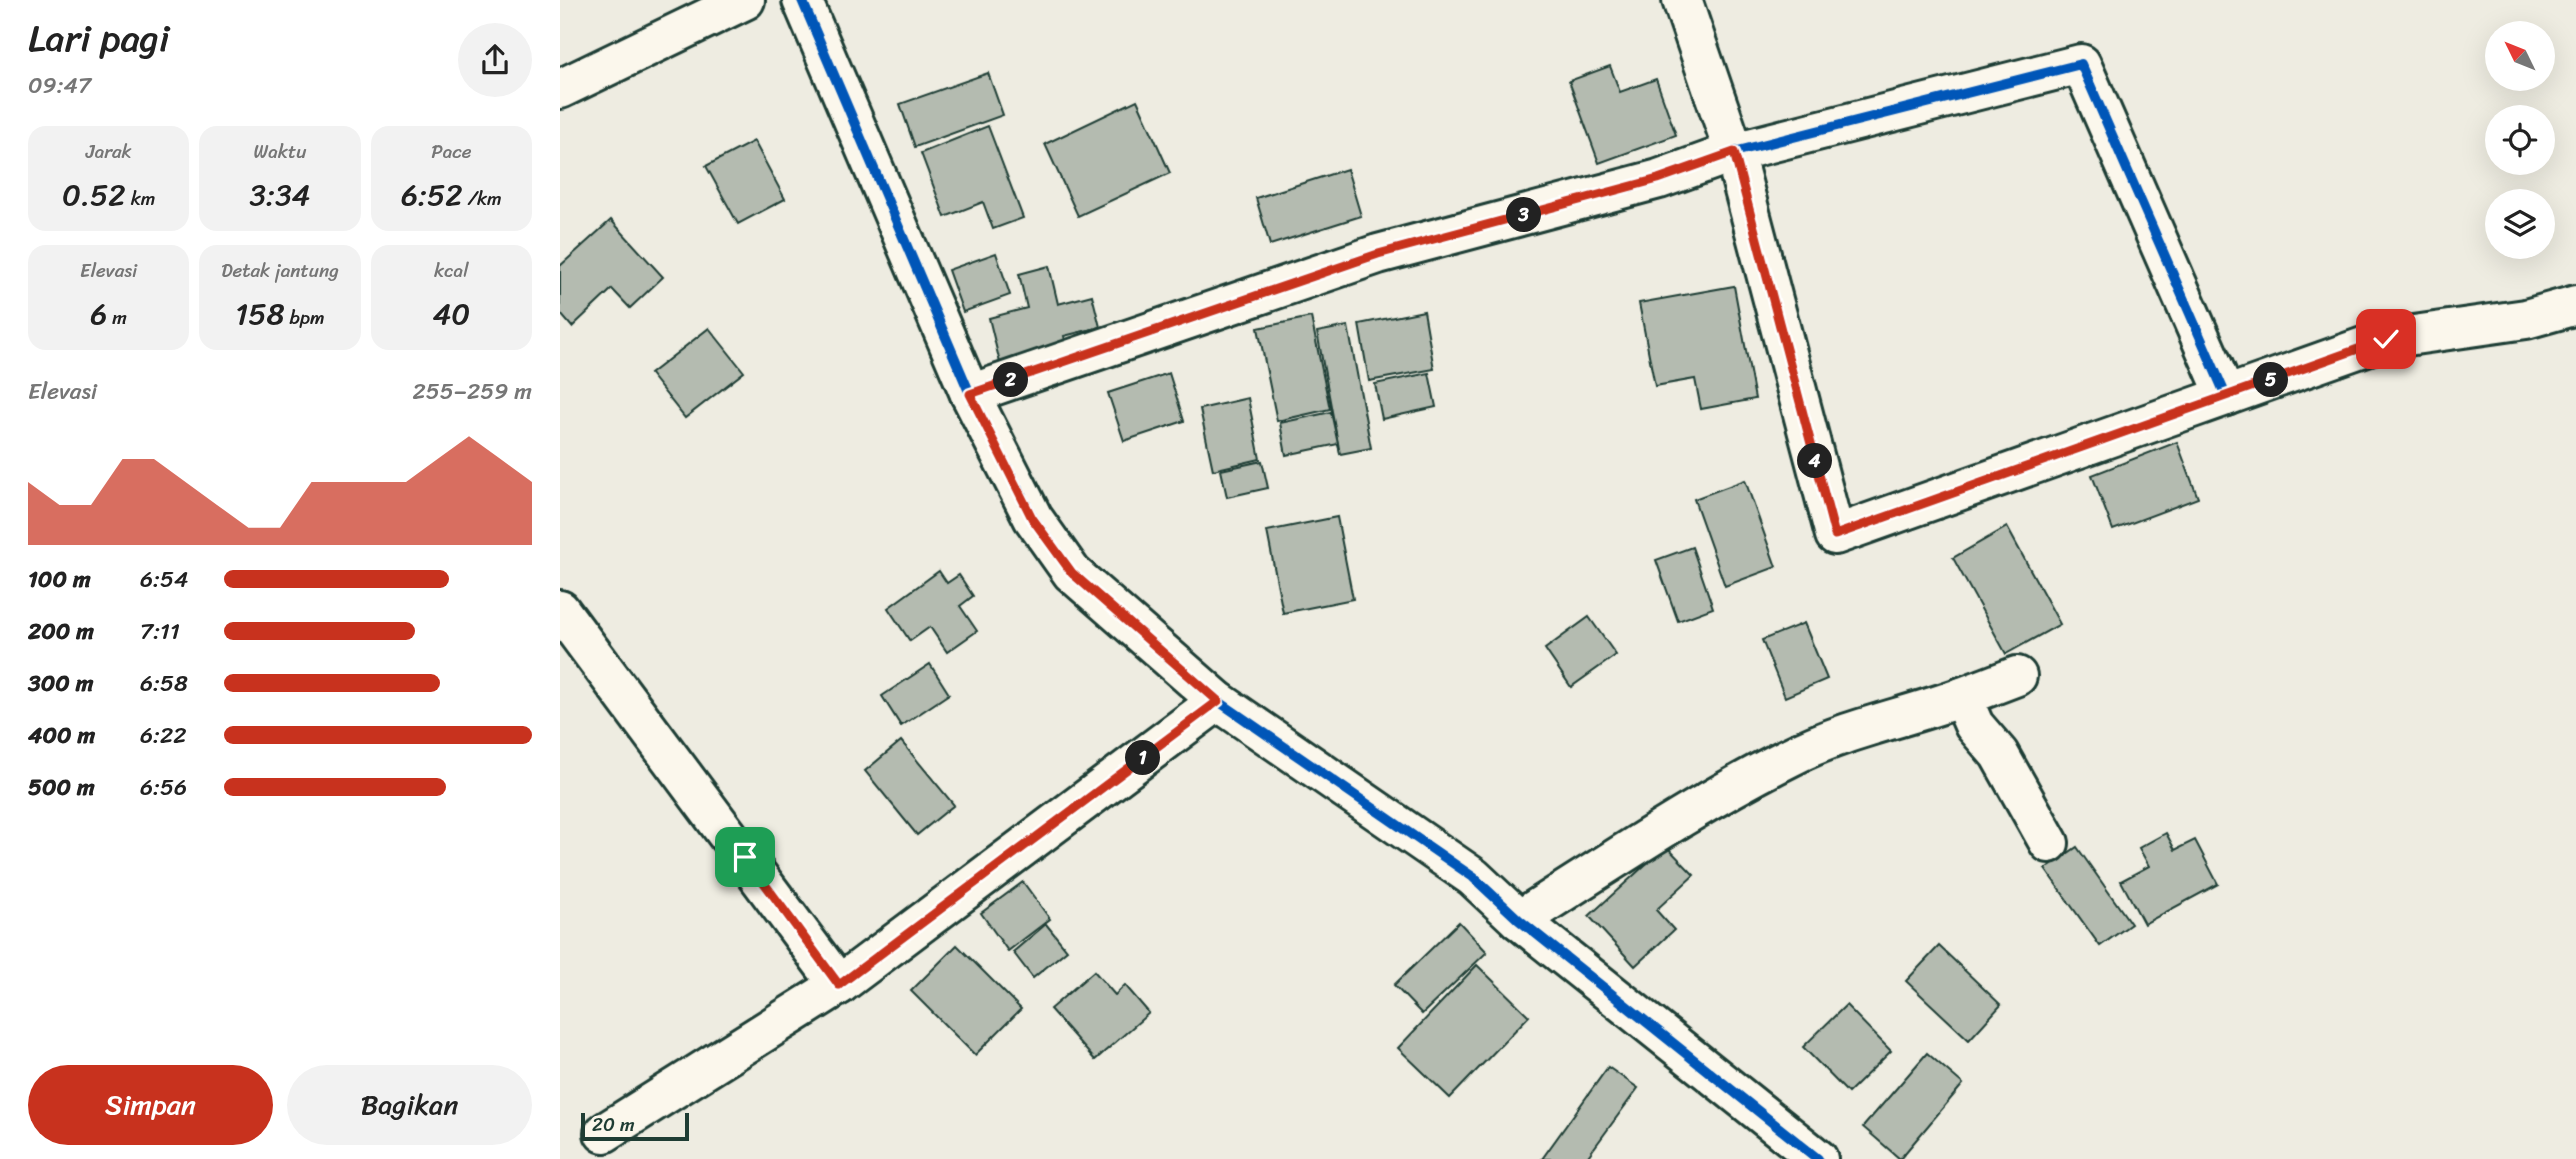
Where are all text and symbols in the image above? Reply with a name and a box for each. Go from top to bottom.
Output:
text: Lari pagi [28,5,169,72]
north arrow [2485,21,2555,91]
map controls [2485,21,2555,259]
button: share [458,23,532,97]
text: 09:47 [28,65,91,106]
button: locate [2485,105,2555,175]
text: Jarak [86,135,132,168]
text: Waktu [254,135,306,168]
text: Pace [431,135,471,168]
text: 0.52 [62,168,126,222]
text: 3:34 [250,168,310,222]
text: 6:52 [401,168,463,222]
text: km [126,182,155,215]
text: /km [463,182,502,215]
button: layers [2485,189,2555,259]
pin: 3 [1506,198,1542,232]
text: 3 [1518,198,1529,231]
text: Elevasi [80,254,137,287]
text: Detak jantung [221,254,339,287]
text: kcal [434,254,469,287]
text: 6 [90,287,107,341]
text: 158 [235,287,285,341]
text: 40 [432,287,470,341]
text: m [107,301,127,334]
text: bpm [285,301,325,334]
pin [2356,309,2416,369]
icon: check [2367,320,2405,358]
pin: 2 [994,362,1028,398]
pin: 5 [2254,362,2288,398]
text: 2 [1005,363,1016,396]
text: 5 [2265,363,2276,396]
text: Elevasi [28,371,97,412]
text: 255–259 m [412,371,532,412]
pin: 4 [1798,444,1832,478]
text: 4 [1809,444,1820,477]
text: 100 m [28,559,91,600]
text: 6:54 [140,559,188,600]
text: 200 m [28,611,94,652]
text: 7:11 [140,611,180,652]
text: 300 m [28,663,93,704]
text: 6:58 [140,663,188,704]
text: 400 m [28,715,95,756]
text: 6:22 [140,715,187,756]
pin: 1 [1126,740,1160,776]
text: 1 [1138,741,1147,774]
text: 500 m [28,767,95,808]
text: 6:56 [140,767,187,808]
pin [715,827,775,887]
icon: arrive [726,838,764,876]
button: Simpan [28,1065,273,1145]
button: Bagikan [287,1065,532,1145]
text: 20 m [592,1108,635,1141]
scale bar [581,1110,690,1142]

